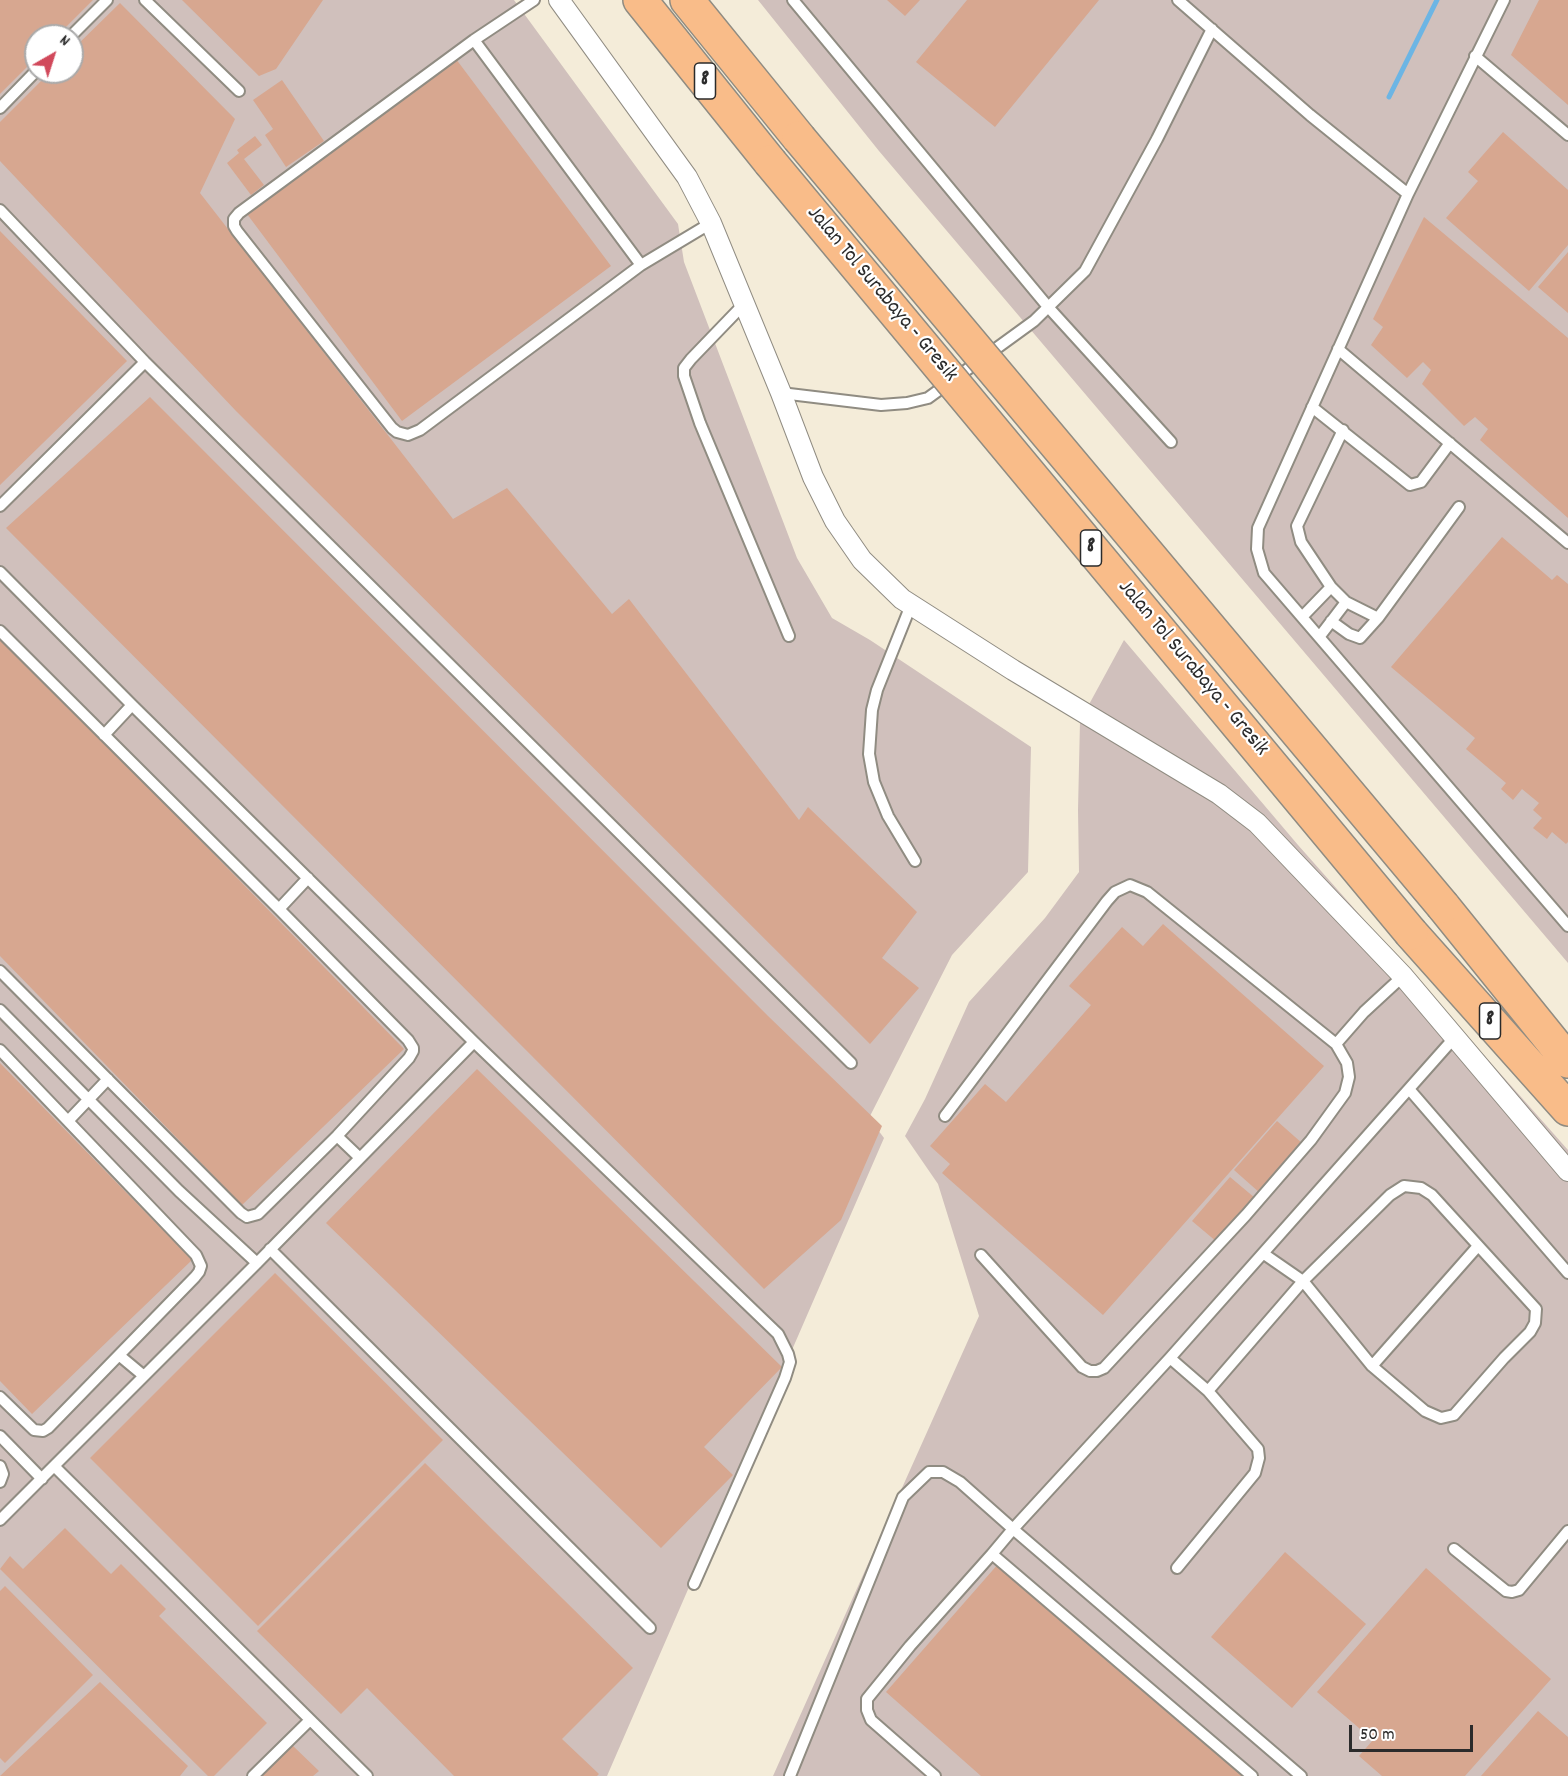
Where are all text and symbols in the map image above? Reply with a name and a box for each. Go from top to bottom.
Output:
north arrow [24,24,84,84]
text: N [54,30,75,53]
road number: 8 [694,63,716,99]
street label: Jalan Tol Surabaya - Gresik [800,202,962,388]
road number: 8 [1080,530,1102,566]
street label: Jalan Tol Surabaya - Gresik [1111,576,1273,762]
road number: 8 [1480,1003,1500,1039]
scale bar [1352,1713,1476,1751]
text: 50 m [1360,1723,1395,1748]

